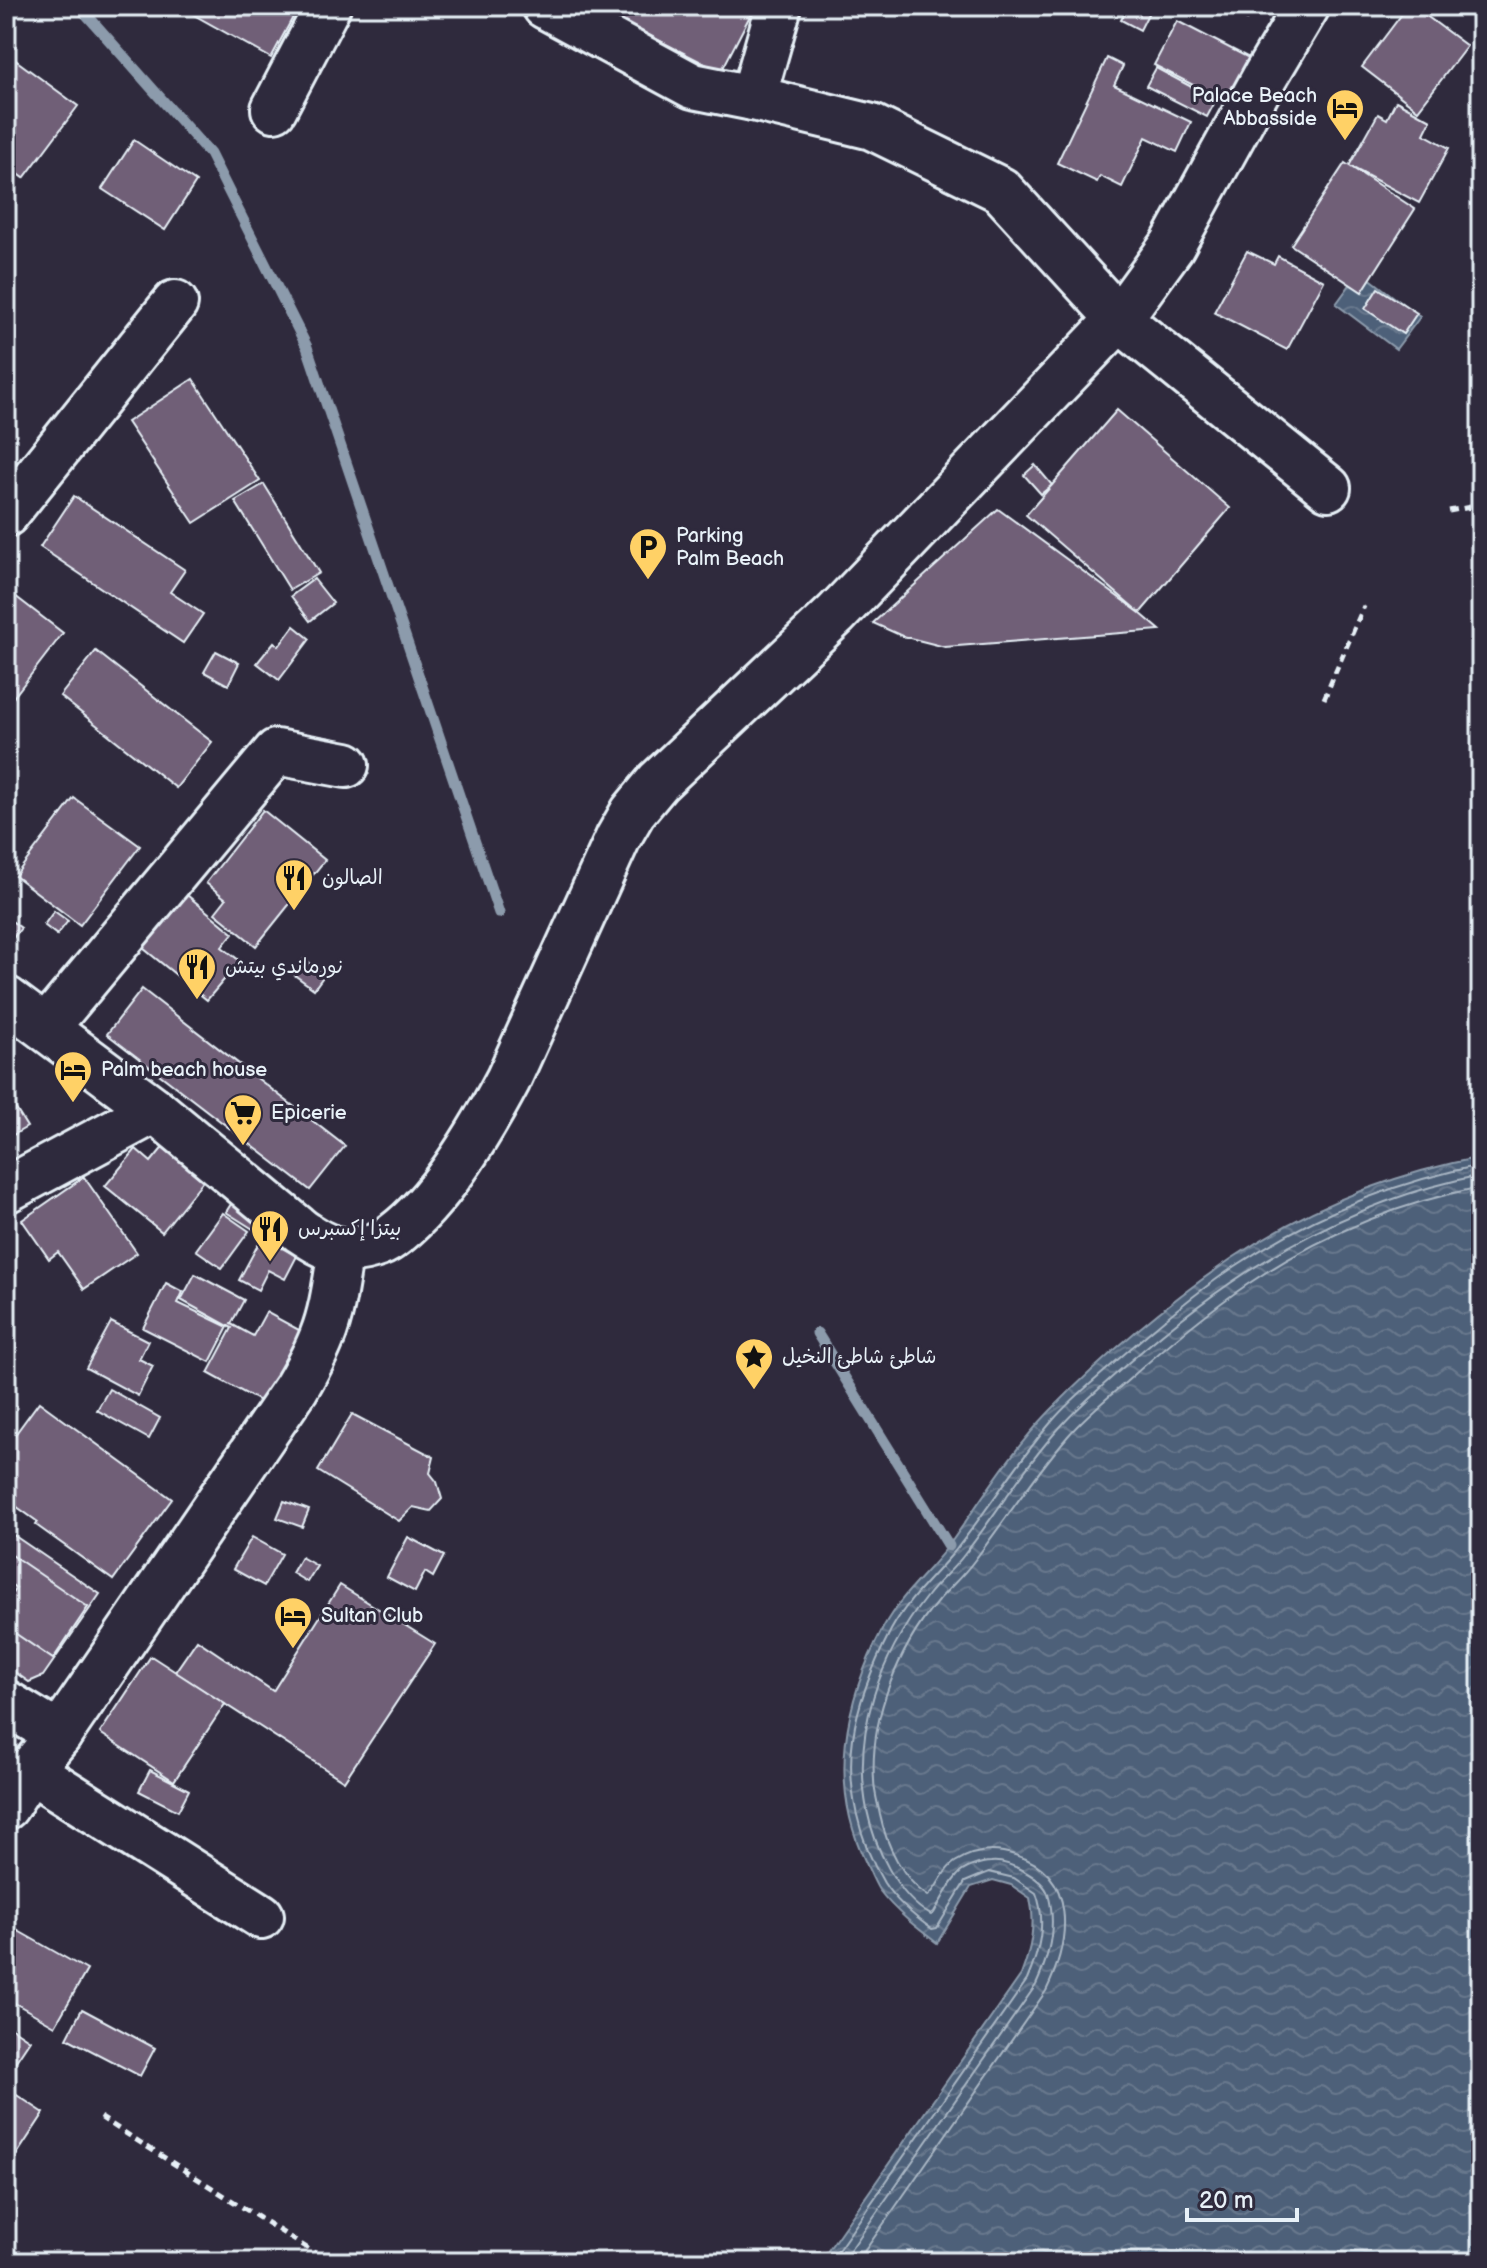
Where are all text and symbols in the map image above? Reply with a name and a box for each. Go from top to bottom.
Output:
place label: Palace Beach Abbasside [1192,84,1317,131]
hotel icon: Palace Beach Abbasside [1324,87,1366,142]
place label: Parking Palm Beach [676,524,784,571]
parking icon: Parking Palm Beach [627,526,669,581]
restaurant icon: الصالون [273,857,315,912]
place label: الصالون [322,866,383,891]
restaurant icon: نورماندي بيتش [176,946,218,1001]
place label: نورماندي بيتش [225,955,344,981]
hotel icon: Palm beach house [52,1049,94,1104]
place label: Palm beach house [101,1058,267,1082]
supermarket icon: Epicerie [222,1092,264,1147]
place label: Epicerie [271,1101,347,1125]
restaurant icon: بيتزا إكسبرس [249,1208,291,1263]
place label: بيتزا إكسبرس [298,1217,401,1241]
place icon: شاطئ شاطئ النخيل [733,1336,775,1391]
place label: شاطئ شاطئ النخيل [782,1345,937,1369]
hotel icon: Sultan Club [272,1595,314,1650]
place label: Sultan Club [321,1604,423,1628]
scale bar [1187,2172,1297,2222]
text: 20 m [1199,2186,1254,2215]

